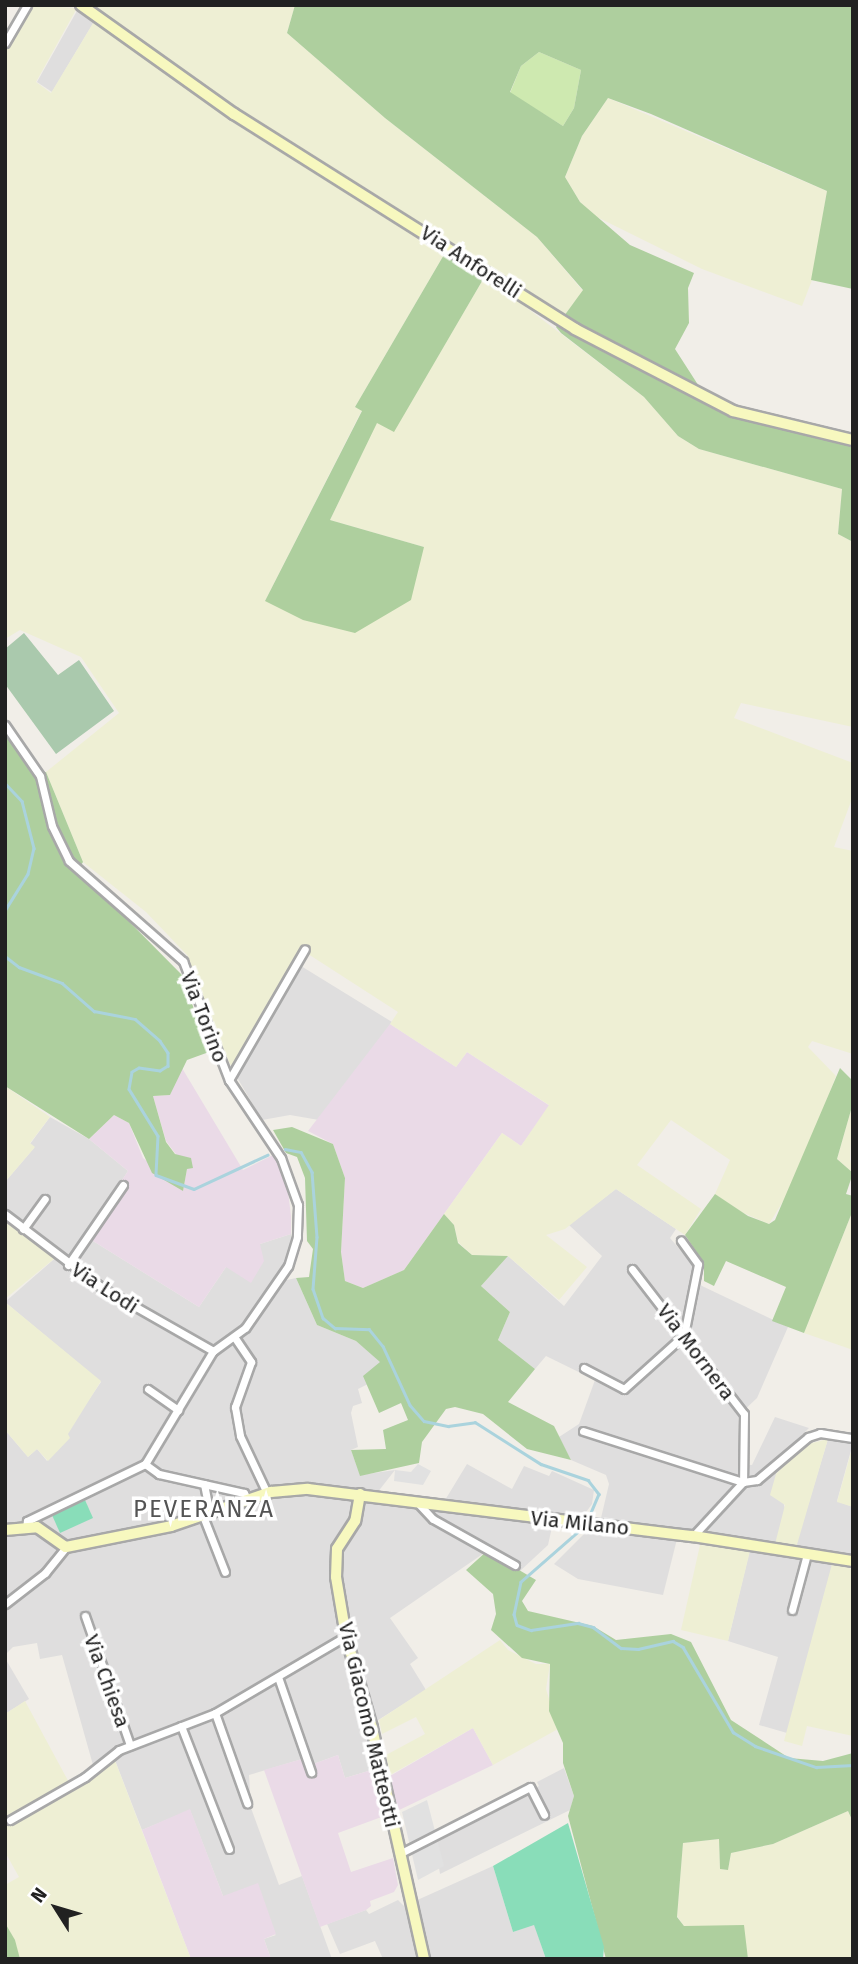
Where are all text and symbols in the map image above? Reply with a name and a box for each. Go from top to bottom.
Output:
street label: Via Anforelli [416,220,526,304]
street label: Via Torino [175,968,233,1066]
street label: Via Lodi [67,1257,143,1319]
street label: Via Mornera [652,1299,740,1405]
district label: PEVERANZA [134,1496,274,1524]
street label: Via Milano [530,1505,630,1541]
street label: Via Giacomo Matteotti [333,1620,405,1830]
street label: Via Chiesa [79,1631,135,1731]
north arrow [21,1873,91,1943]
text: N [26,1883,52,1907]

